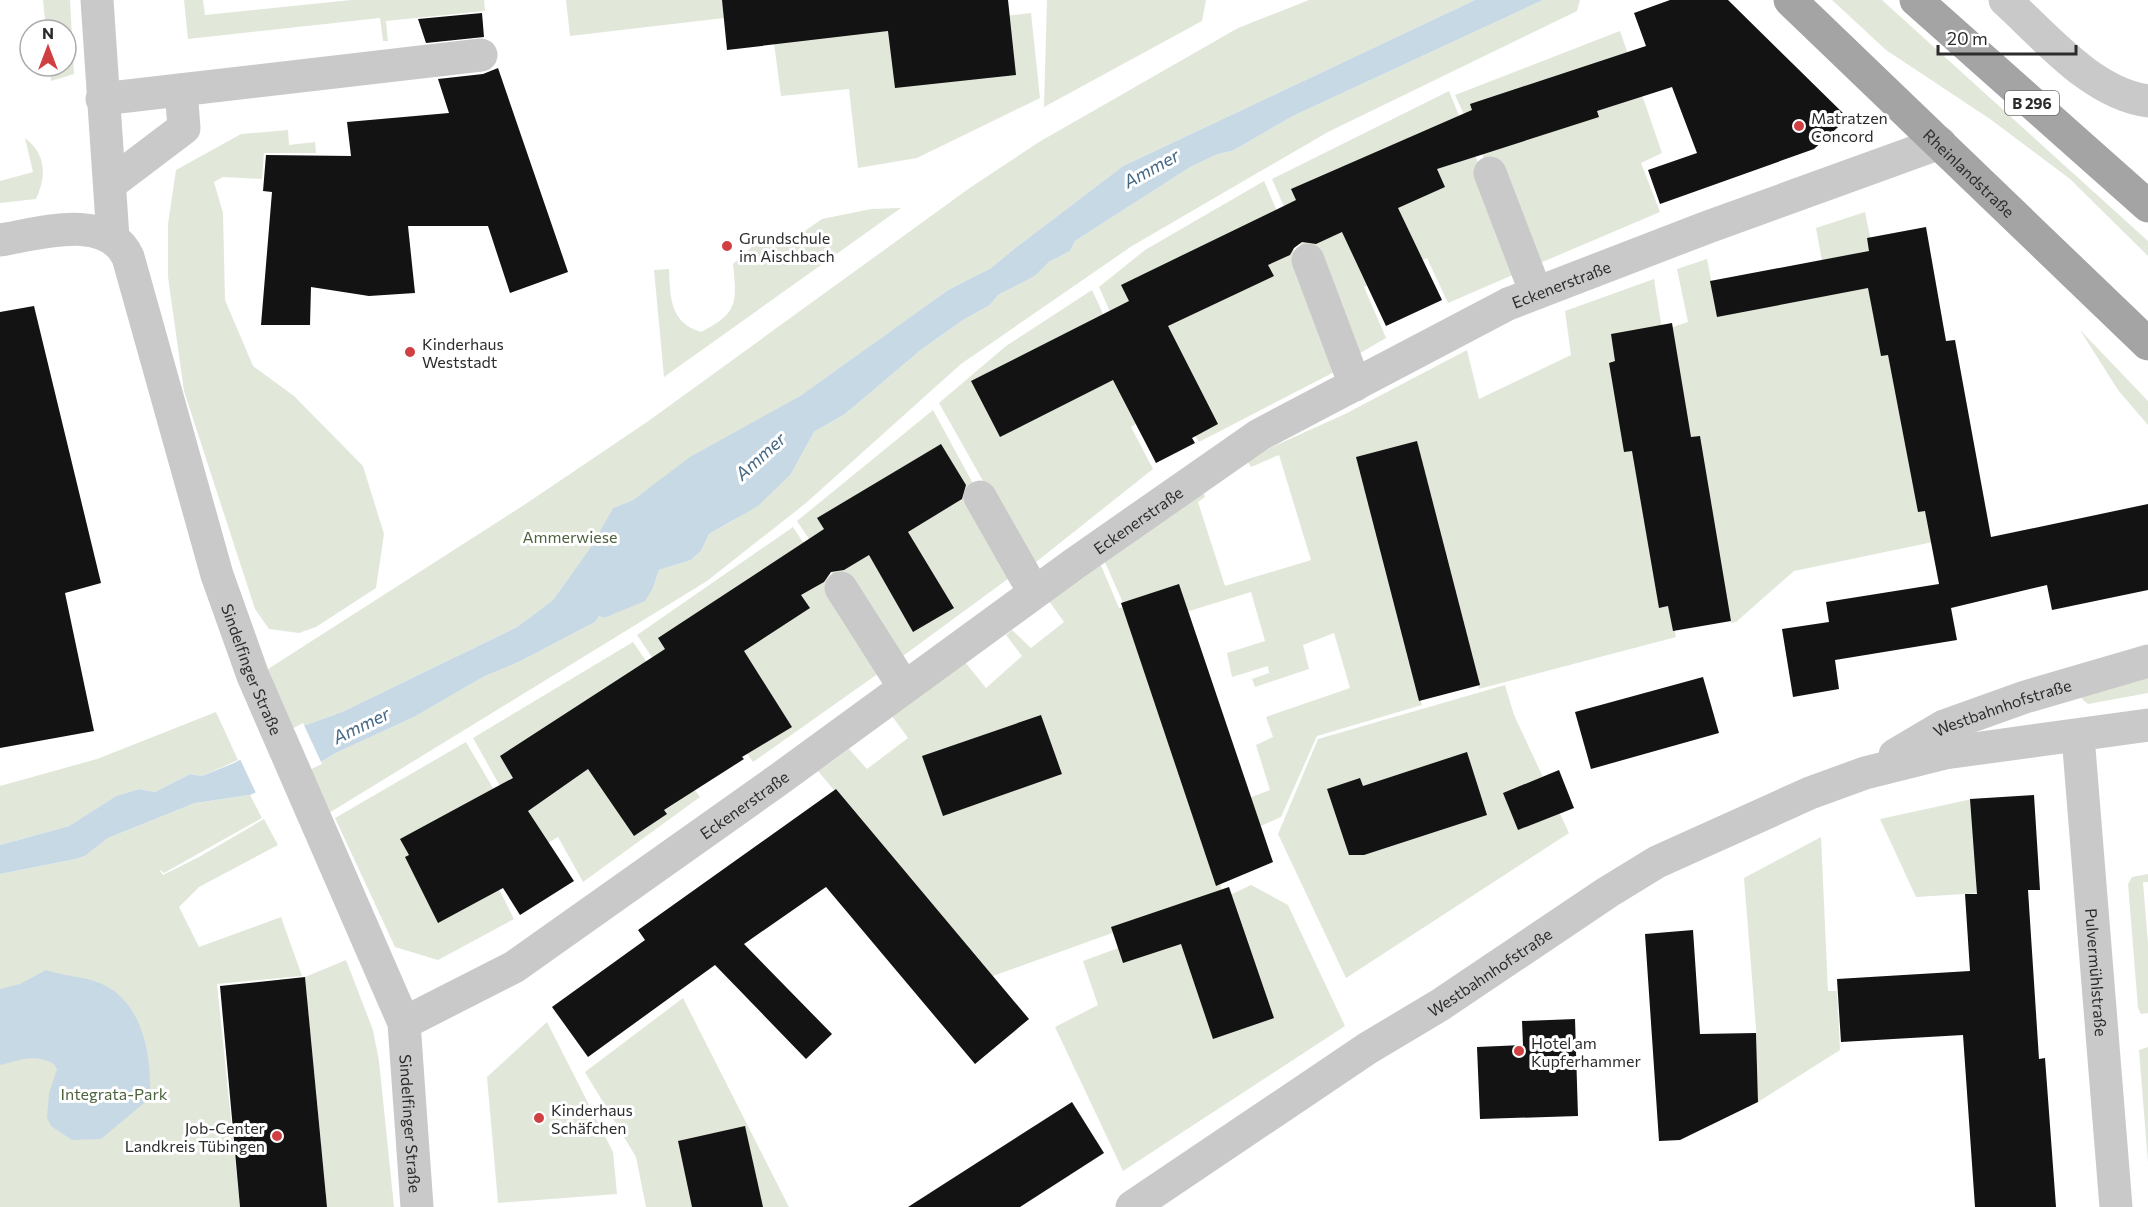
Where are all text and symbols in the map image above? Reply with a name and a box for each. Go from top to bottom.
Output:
north arrow [18,18,78,78]
scale bar [1938,18,2076,56]
text: N [42,23,54,42]
text: 20 m [1947,27,1988,49]
road number: B 296 [2005,91,2059,115]
place label: Matratzen Concord [1811,108,1888,145]
marker: Matratzen Concord [1792,119,1806,133]
street label: Rheinlandstraße [1920,124,2019,221]
water label: Ammer [1118,143,1184,193]
place label: Grundschule im Aischbach [739,228,835,265]
marker: Grundschule im Aischbach [720,239,734,253]
street label: Eckenerstraße [1509,256,1613,311]
place label: Kinderhaus Weststadt [422,334,504,371]
marker: Kinderhaus Weststadt [403,345,417,359]
water label: Ammer [729,427,790,485]
street label: Eckenerstraße [1089,482,1186,557]
park label: Ammerwiese [523,527,617,546]
street label: Sindelfinger Straße [218,601,287,737]
street label: Westbahnhofstraße [1929,675,2073,740]
water label: Ammer [328,701,394,749]
street label: Eckenerstraße [696,766,792,842]
street label: Pulvermühlstraße [2082,907,2112,1037]
street label: Westbahnhofstraße [1424,923,1555,1020]
place label: Hotel am Kupferhammer [1531,1033,1641,1070]
marker: Hotel am Kupferhammer [1512,1044,1526,1058]
street label: Sindelfinger Straße [397,1054,425,1194]
park label: Integrata-Park [61,1084,168,1103]
place label: Kinderhaus Schäfchen [551,1100,633,1137]
marker: Kinderhaus Schäfchen [532,1111,546,1125]
place label: Job-Center Landkreis Tübingen [125,1118,266,1155]
marker: Job-Center Landkreis Tübingen [270,1129,284,1143]

